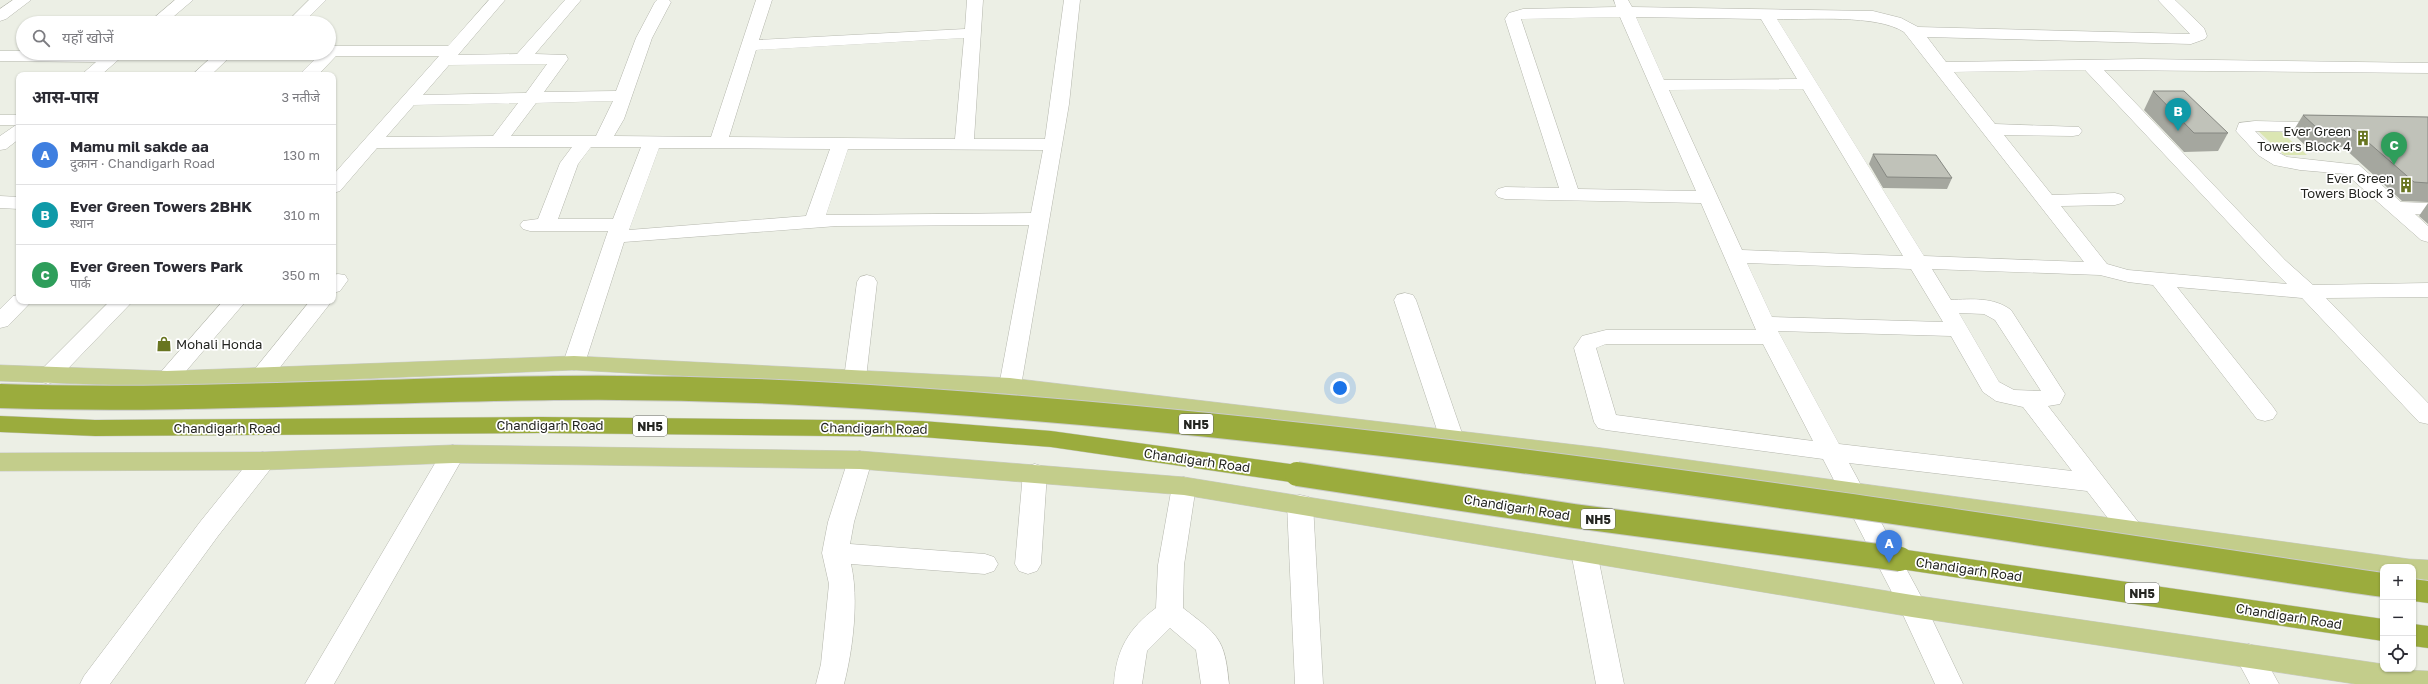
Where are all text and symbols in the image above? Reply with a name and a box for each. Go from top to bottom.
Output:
search box [16,16,336,60]
icon: search [30,27,52,49]
text: यहाँ खोजें [62,28,114,46]
text: आस-पास [32,86,99,107]
text: 3 नतीजे [282,89,320,105]
pin: B [2165,98,2191,131]
place label: Ever Green Towers Block 4 [2257,123,2351,154]
building icon: Ever Green Towers Block 4 [2354,129,2372,147]
pin: C [2381,132,2407,165]
text: Mamu mil sakde aa [70,137,209,155]
text: A [40,147,50,163]
text: 130 m [283,147,320,163]
text: दुकान · Chandigarh Road [70,155,215,171]
place label: Ever Green Towers Block 3 [2300,170,2394,201]
building icon: Ever Green Towers Block 3 [2397,176,2415,194]
text: Ever Green Towers 2BHK [70,197,252,215]
text: B [40,207,50,223]
text: 310 m [283,207,320,223]
text: स्थान [70,215,94,231]
text: Ever Green Towers Park [70,257,243,275]
text: C [40,267,50,283]
text: 350 m [282,267,320,283]
text: पार्क [70,275,91,291]
shop icon: Mohali Honda [155,335,173,353]
place label: Mohali Honda [176,336,262,352]
your location [1330,378,1350,398]
road number: NH5 [1179,414,1213,434]
road number: NH5 [633,416,667,436]
street label: Chandigarh Road [496,417,604,433]
street label: Chandigarh Road [820,419,928,437]
street label: Chandigarh Road [173,420,281,436]
street label: Chandigarh Road [1143,445,1251,475]
street label: Chandigarh Road [1463,491,1571,523]
road number: NH5 [1581,509,1615,529]
pin: A [1876,530,1902,563]
street label: Chandigarh Road [1915,554,2023,584]
map controls [2380,564,2416,672]
button: + [2380,564,2416,600]
road number: NH5 [2125,583,2159,603]
street label: Chandigarh Road [2235,600,2343,632]
button: − [2380,600,2416,636]
button: locate [2380,636,2416,672]

